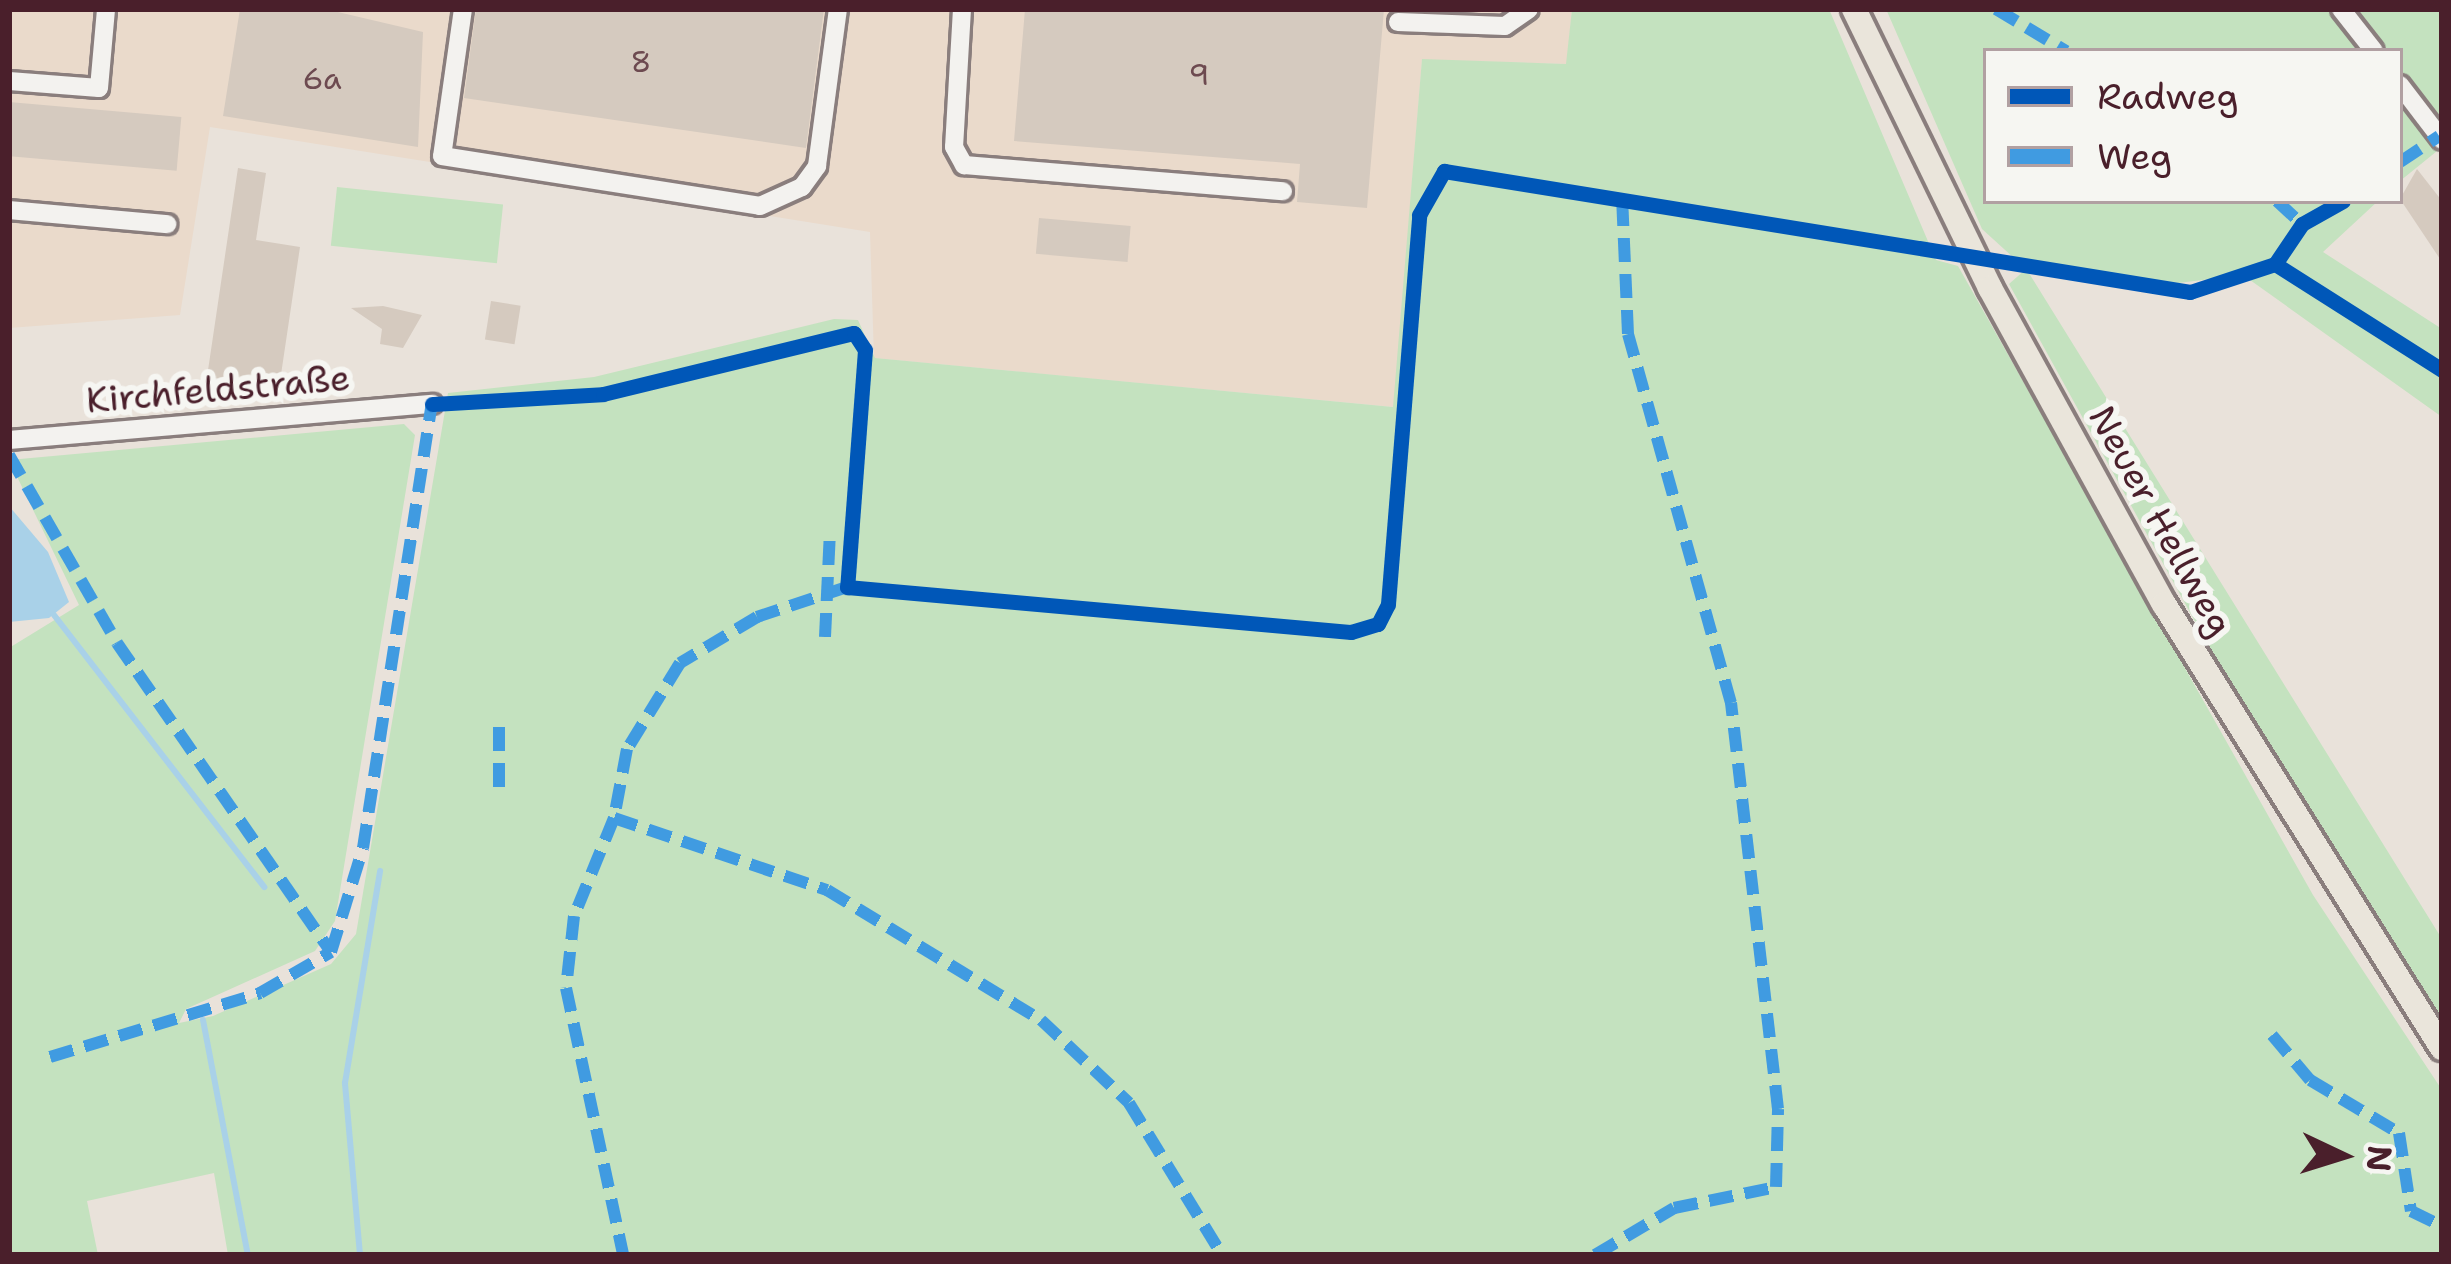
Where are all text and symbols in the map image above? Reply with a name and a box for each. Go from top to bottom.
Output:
house number: 8 [631,44,651,80]
legend [1983,48,2403,204]
house number: 9 [1189,57,1209,93]
house number: 6a [302,61,342,97]
text: Radweg [2097,72,2239,121]
text: Weg [2097,132,2172,181]
street label: Kirchfeldstraße [84,356,352,422]
street label: Neuer Hellweg [2080,398,2242,644]
north arrow [2283,1096,2403,1216]
text: N [2356,1144,2403,1173]

